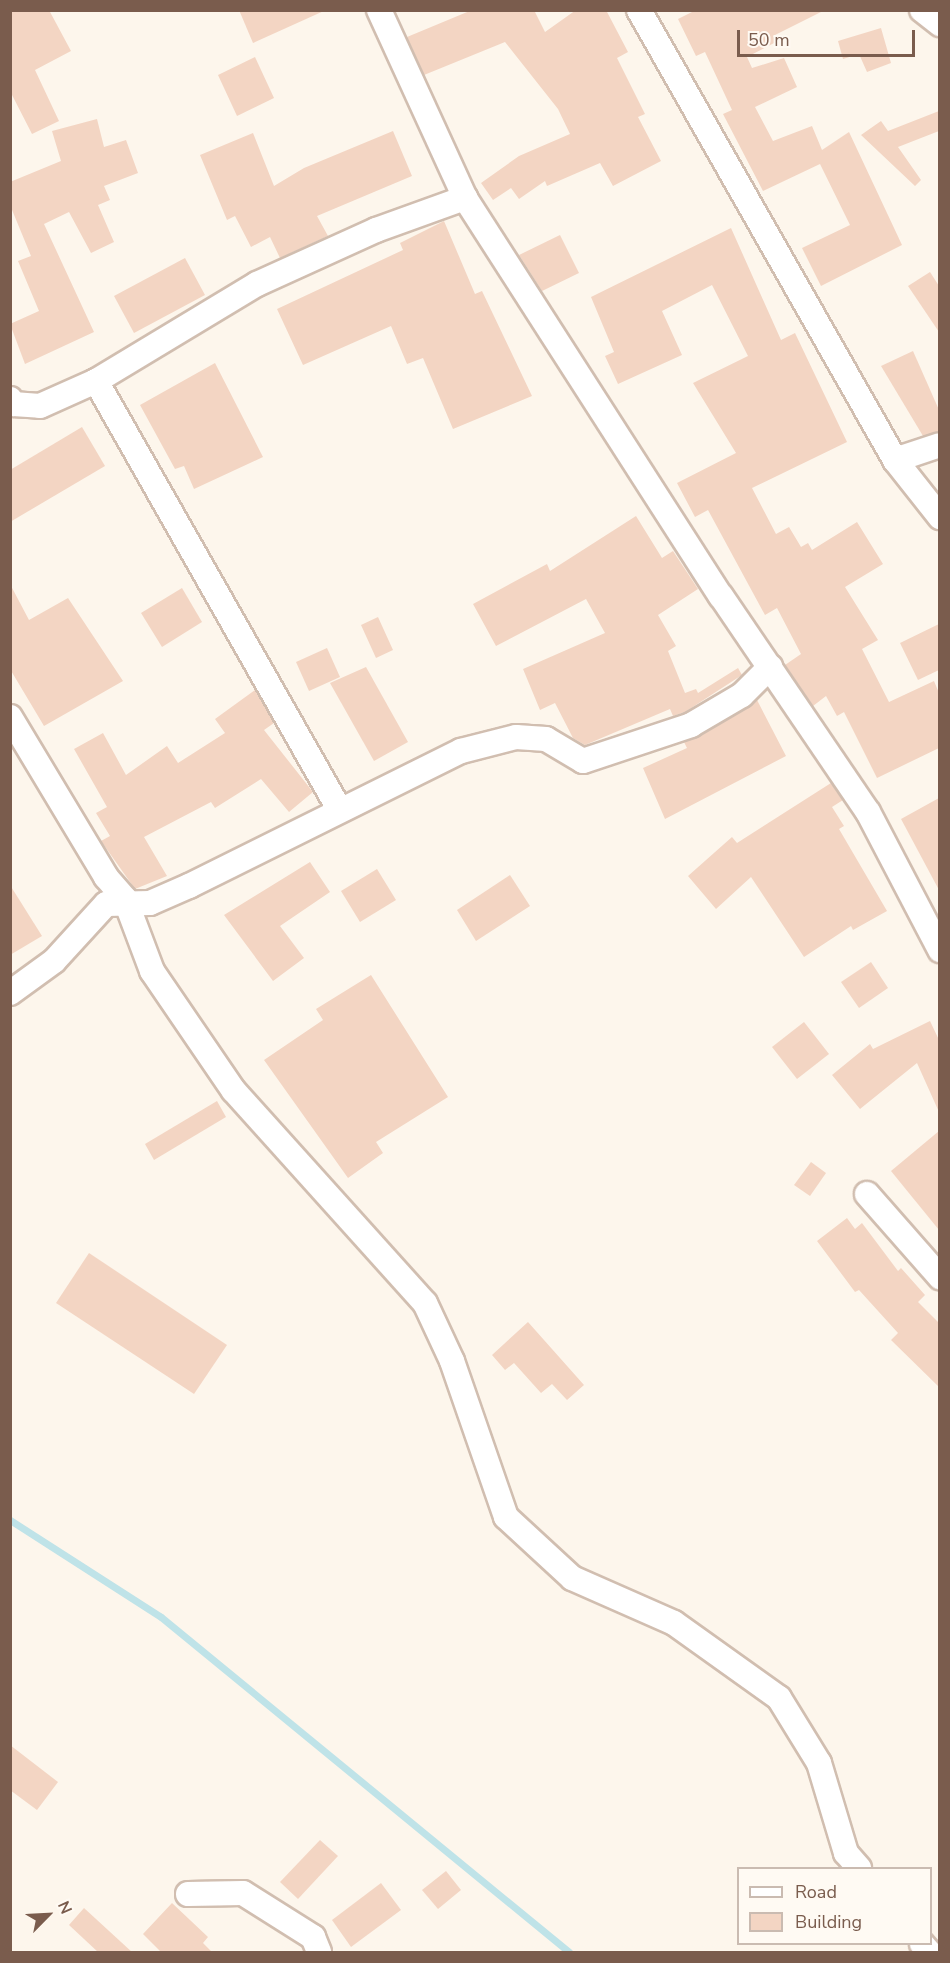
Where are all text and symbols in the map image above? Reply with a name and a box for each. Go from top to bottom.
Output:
scale bar [740,18,918,56]
text: 50 m [748,28,790,52]
legend [737,1867,932,1945]
text: Road [795,1880,837,1904]
north arrow [18,1885,78,1945]
text: N [52,1898,77,1918]
text: Building [795,1910,862,1934]

